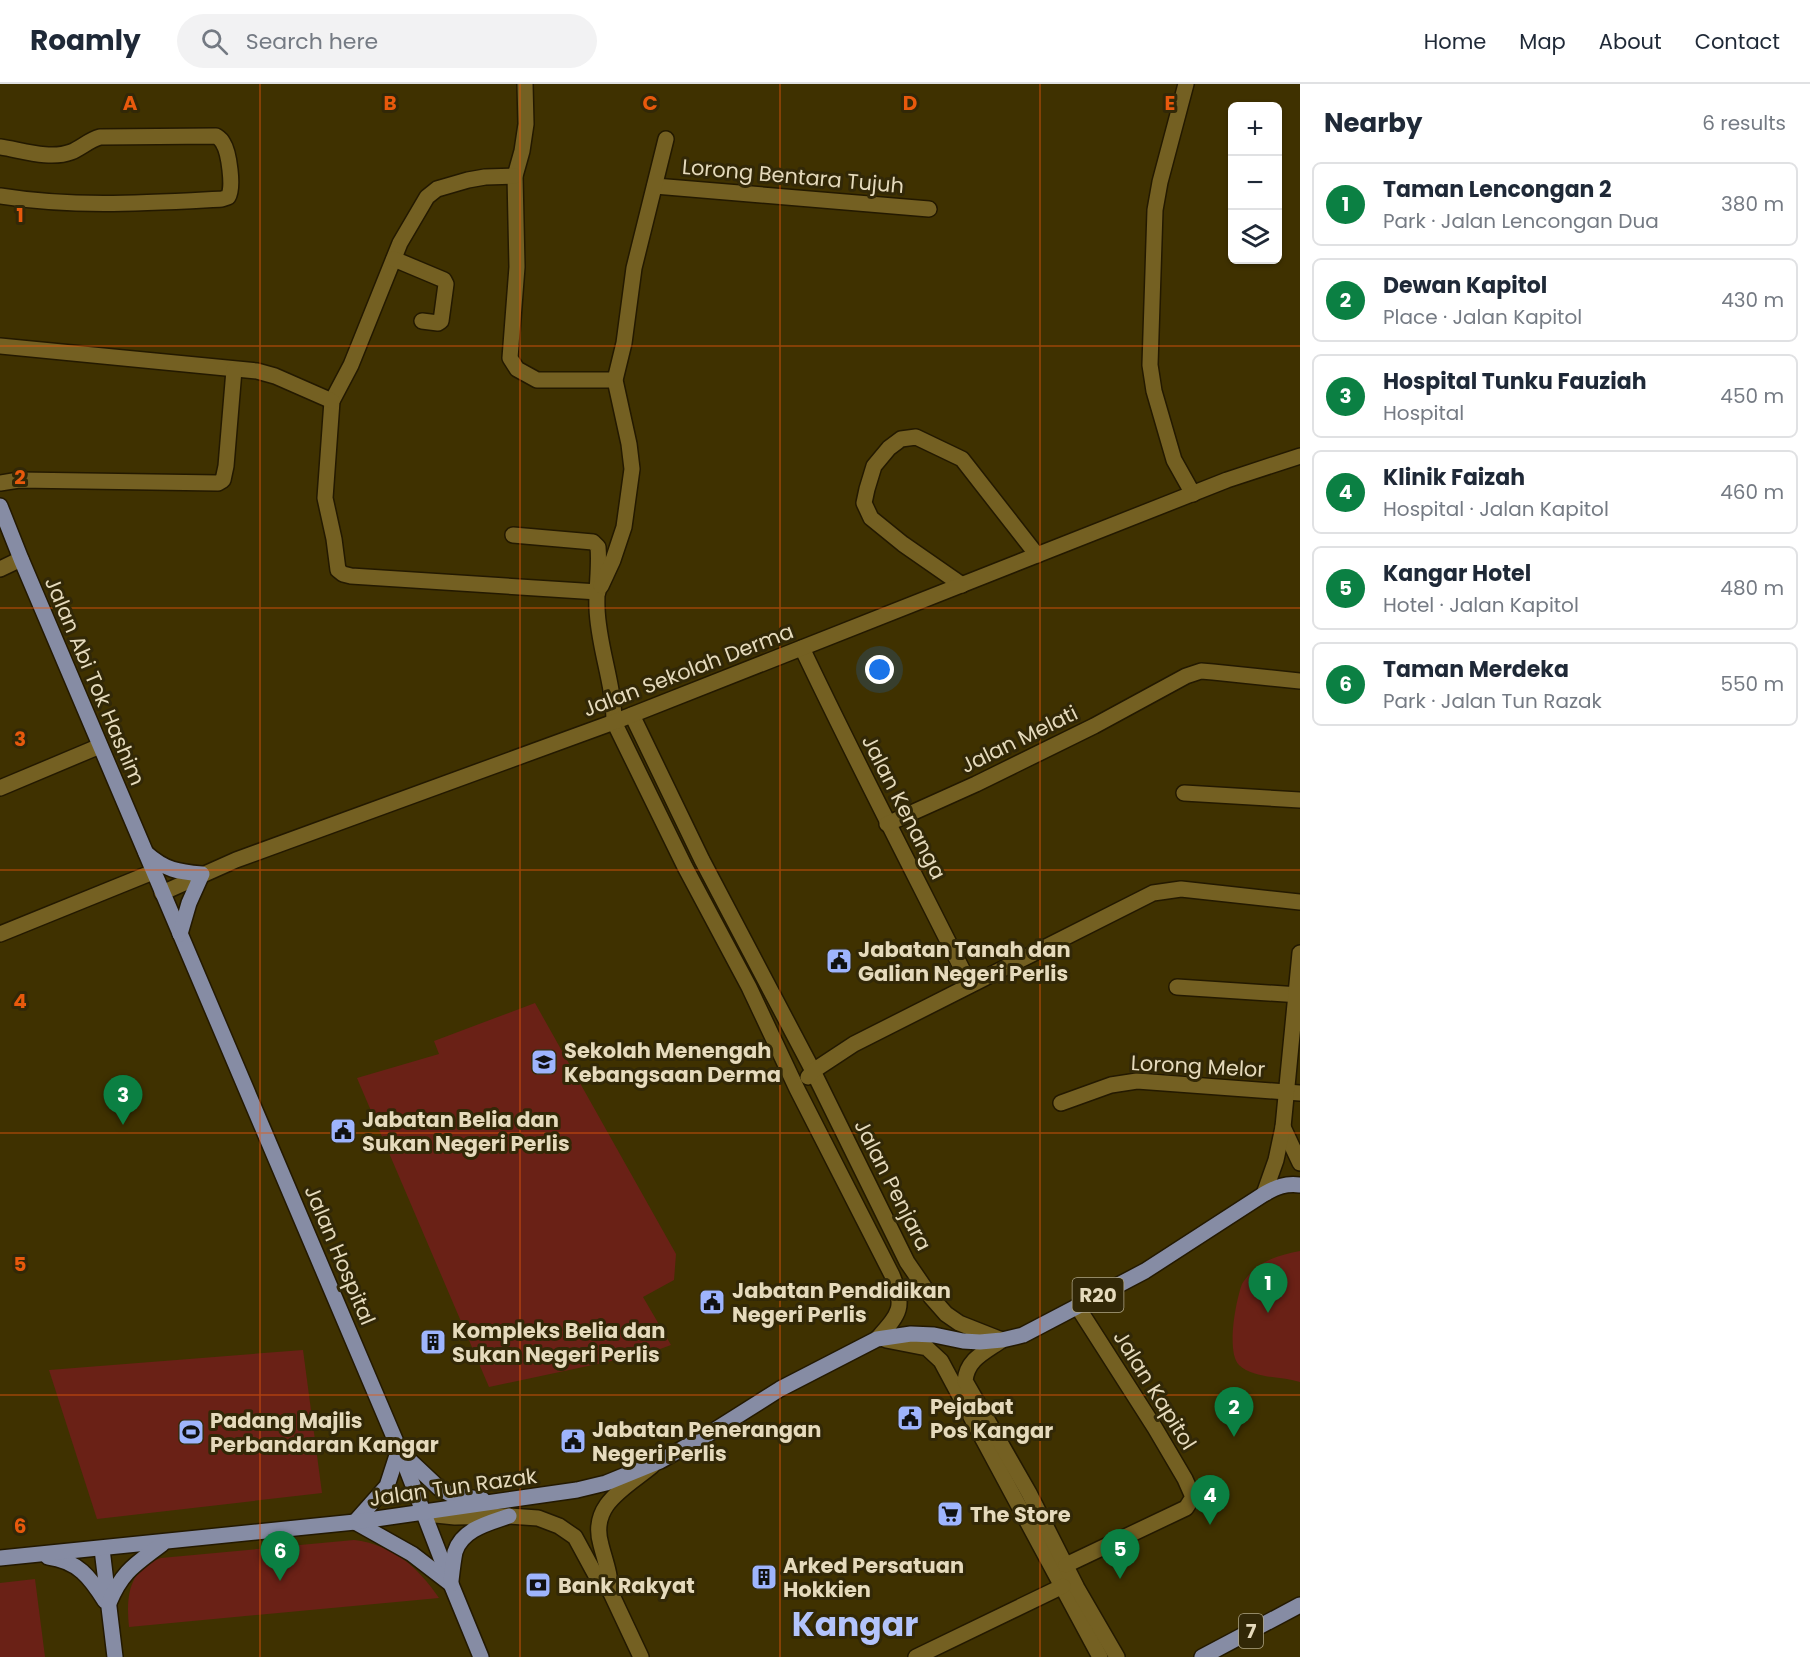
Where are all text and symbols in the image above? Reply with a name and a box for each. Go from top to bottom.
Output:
search box [177,14,597,68]
text: Roamly [30,21,141,60]
icon: search [198,25,231,58]
text: Search here [246,26,378,57]
text: Home [1424,27,1486,56]
text: Map [1519,27,1566,56]
text: About [1599,27,1662,56]
text: Contact [1695,27,1780,56]
text: A [123,89,138,117]
text: B [383,89,397,117]
text: C [642,89,658,117]
text: D [903,89,917,117]
text: E [1165,89,1175,117]
map controls [1228,102,1282,264]
button: + [1228,102,1282,156]
text: Nearby [1324,105,1422,141]
text: 6 results [1702,109,1786,137]
street label: Lorong Bentara Tujuh [681,152,905,200]
button: − [1228,156,1282,210]
text: Taman Lencongan 2 [1383,174,1612,205]
text: 1 [1342,190,1349,218]
text: 380 m [1721,190,1784,218]
text: 1 [16,201,24,229]
text: Park · Jalan Lencongan Dua [1383,207,1659,235]
button: layers [1228,210,1282,264]
text: Dewan Kapitol [1383,270,1547,301]
text: 2 [1340,286,1351,314]
text: 430 m [1721,286,1784,314]
text: Place · Jalan Kapitol [1383,303,1582,331]
text: Hospital Tunku Fauziah [1383,366,1647,397]
text: 3 [1339,382,1352,410]
text: 450 m [1720,382,1784,410]
text: Hospital [1383,399,1464,427]
text: Klinik Faizah [1383,462,1525,493]
text: 2 [14,463,26,491]
text: 4 [1339,478,1352,506]
text: 460 m [1720,478,1784,506]
text: Hospital · Jalan Kapitol [1383,495,1609,523]
text: Kangar Hotel [1383,558,1531,589]
street label: Jalan Abi Tok Hashim [38,572,152,790]
text: 5 [1339,574,1352,602]
text: 480 m [1720,574,1784,602]
text: Hotel · Jalan Kapitol [1383,591,1579,619]
street label: Jalan Sekolah Derma [579,616,797,724]
text: Taman Merdeka [1383,654,1569,685]
your location [865,655,894,684]
text: 6 [1339,670,1352,698]
text: 550 m [1720,670,1784,698]
text: Park · Jalan Tun Razak [1383,687,1602,715]
street label: Jalan Melati [956,698,1082,780]
text: 3 [14,725,26,753]
street label: Jalan Kenanga [855,730,953,884]
place label: Jabatan Tanah dan Galian Negeri Perlis [858,935,1071,988]
public building icon: Jabatan Tanah dan Galian Negeri Perlis [824,946,854,976]
text: 4 [13,987,27,1015]
place label: Sekolah Menengah Kebangsaan Derma [564,1036,781,1089]
school or university icon: Sekolah Menengah Kebangsaan Derma [529,1047,559,1077]
street label: Lorong Melor [1130,1048,1266,1084]
pin: 3 [104,1076,142,1125]
place label: Jabatan Belia dan Sukan Negeri Perlis [362,1105,570,1158]
street label: Jalan Penjara [847,1114,939,1256]
public building icon: Jabatan Belia dan Sukan Negeri Perlis [328,1116,358,1146]
street label: Jalan Hospital [298,1181,382,1329]
text: 5 [14,1250,27,1278]
pin: 1 [1248,1264,1288,1313]
place label: Jabatan Pendidikan Negeri Perlis [732,1276,951,1329]
road number: R20 [1072,1278,1124,1312]
public building icon: Jabatan Pendidikan Negeri Perlis [697,1287,727,1317]
place label: Kompleks Belia dan Sukan Negeri Perlis [452,1316,665,1369]
street label: Jalan Kapitol [1107,1325,1203,1455]
building icon: Kompleks Belia dan Sukan Negeri Perlis [418,1327,448,1357]
pin: 2 [1214,1388,1254,1437]
place label: Pejabat Pos Kangar [930,1392,1053,1445]
public building icon: Pejabat Pos Kangar [895,1403,925,1433]
place label: Padang Majlis Perbandaran Kangar [210,1406,439,1459]
place label: Jabatan Penerangan Negeri Perlis [592,1415,822,1468]
sports icon: Padang Majlis Perbandaran Kangar [176,1417,206,1447]
public building icon: Jabatan Penerangan Negeri Perlis [558,1426,588,1456]
street label: Jalan Tun Razak [367,1461,539,1513]
pin: 4 [1190,1476,1230,1525]
supermarket icon: The Store [935,1499,965,1529]
place label: The Store [970,1500,1071,1529]
text: 6 [14,1512,26,1540]
pin: 5 [1100,1530,1140,1579]
pin: 6 [260,1532,300,1581]
place label: Arked Persatuan Hokkien [783,1551,964,1604]
building icon: Arked Persatuan Hokkien [749,1562,779,1592]
bank icon: Bank Rakyat [523,1570,553,1600]
place label: Bank Rakyat [558,1571,695,1600]
district label: Kangar [792,1601,918,1648]
road number: 7 [1239,1614,1263,1648]

